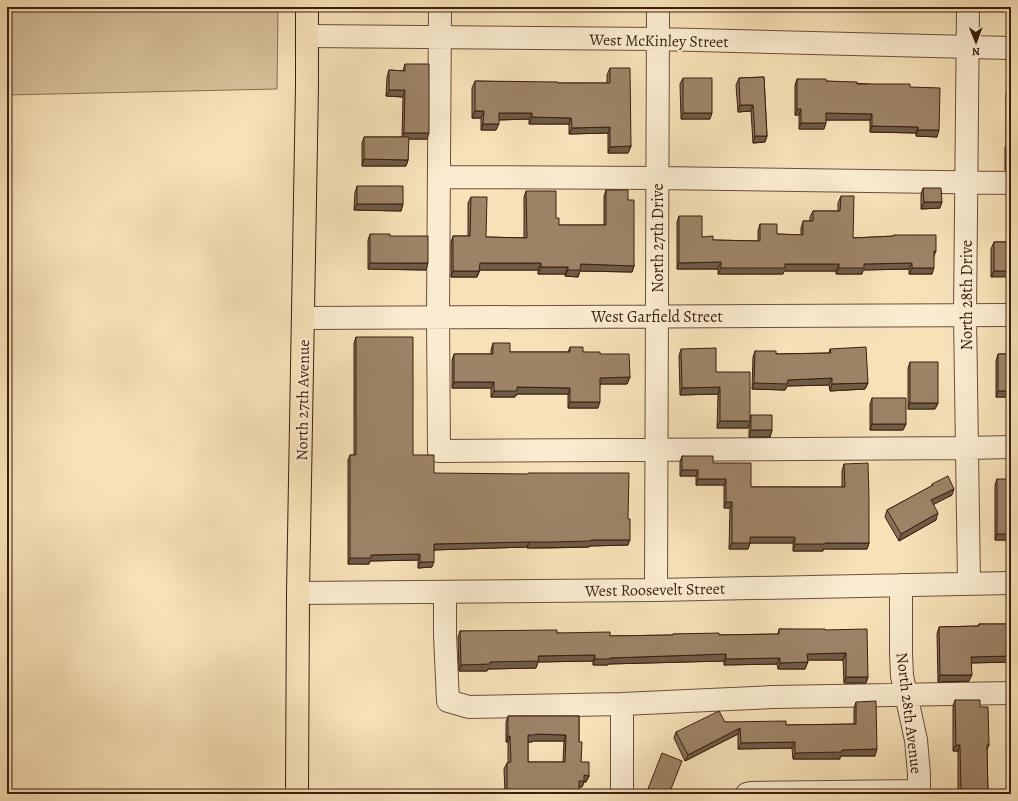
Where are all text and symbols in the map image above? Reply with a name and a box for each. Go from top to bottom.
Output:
north arrow [956,22,996,62]
street label: West McKinley Street [588,29,729,53]
text: N [972,44,980,59]
street label: North 27th Drive [647,183,669,293]
street label: North 28th Drive [956,240,978,350]
street label: West Garfield Street [590,306,723,328]
street label: North 27th Avenue [291,339,315,461]
street label: West Roosevelt Street [584,578,725,602]
street label: North 28th Avenue [891,651,927,775]

